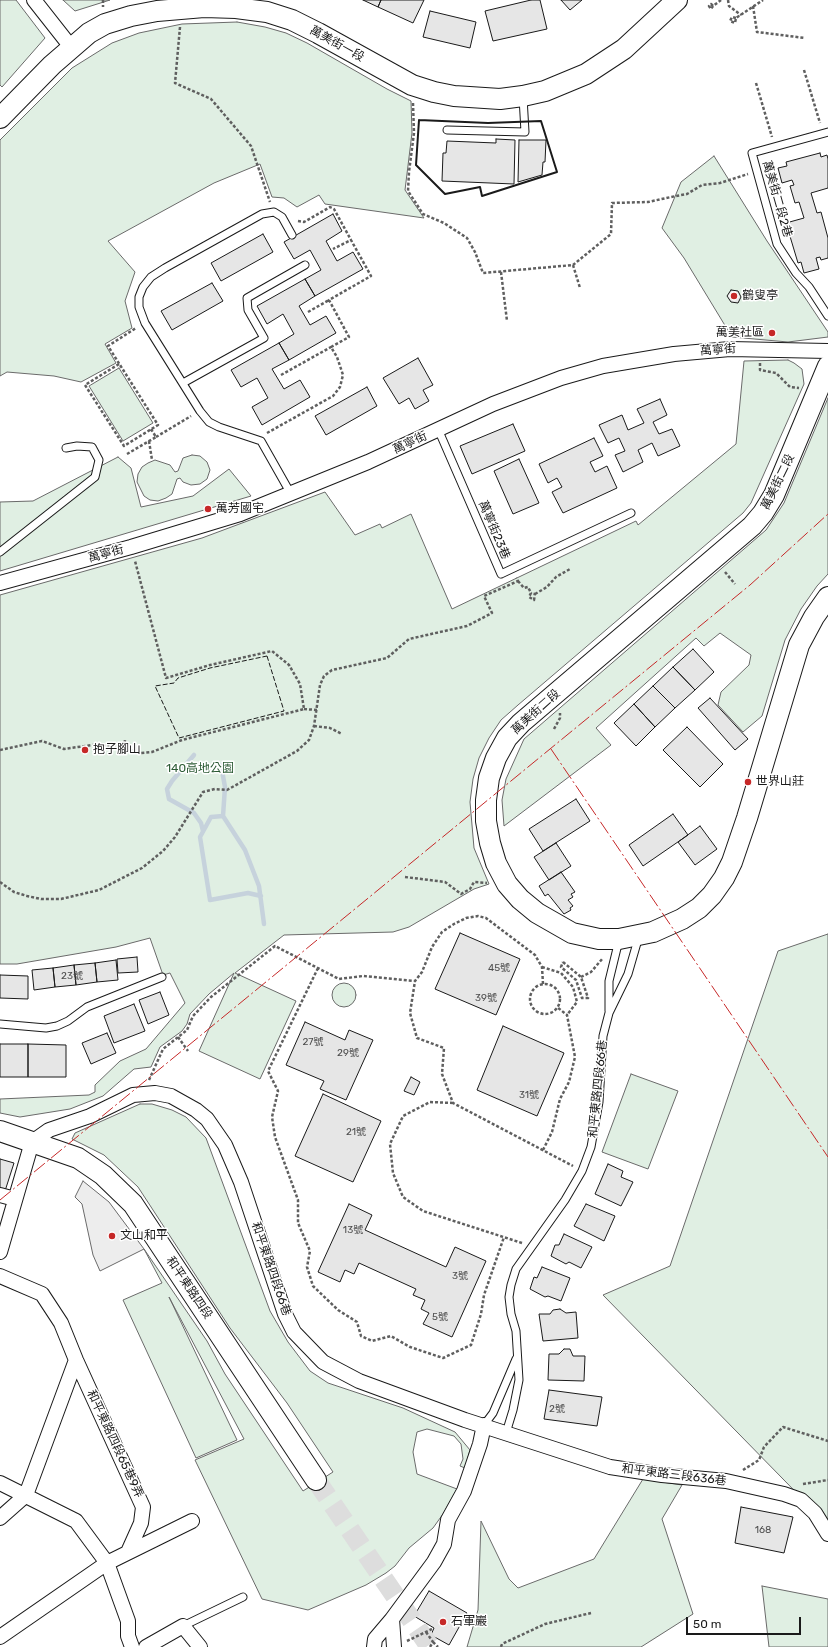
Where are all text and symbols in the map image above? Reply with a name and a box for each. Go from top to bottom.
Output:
street label: 萬美街一段 [307,23,367,65]
street label: 萬美街二段2巷 [759,159,795,239]
place label: 鶴叟亭 [742,289,778,303]
marker: 鶴叟亭 [729,291,739,301]
place label: 萬美社區 [716,326,764,340]
marker: 萬美社區 [767,328,777,338]
street label: 萬寧街 [700,342,736,358]
street label: 萬寧街 [391,429,429,457]
street label: 萬美街二段 [758,452,798,512]
street label: 萬寧街23巷 [475,499,513,561]
place label: 萬芳國宅 [216,502,264,516]
marker: 萬芳國宅 [203,504,213,514]
street label: 萬寧街 [87,542,125,566]
street label: 萬美街二段 [509,687,563,737]
place label: 抱子腳山 [93,743,141,757]
marker: 抱子腳山 [80,745,90,755]
park label: 140高地公園 [166,762,234,776]
place label: 世界山莊 [756,775,804,789]
marker: 世界山莊 [743,777,753,787]
house number: 45號 [488,962,510,974]
house number: 23號 [61,970,83,982]
house number: 39號 [475,992,497,1004]
house number: 27號 [303,1036,323,1048]
street label: 和平東路四段66巷 [586,1039,610,1139]
house number: 29號 [337,1047,359,1059]
house number: 31號 [519,1089,539,1101]
house number: 21號 [346,1126,366,1138]
street label: 和平東路四段66巷 [248,1220,294,1318]
house number: 13號 [343,1224,363,1236]
place label: 文山和平 [120,1229,168,1243]
marker: 文山和平 [107,1231,117,1241]
street label: 和平東路四段 [163,1254,215,1322]
house number: 3號 [452,1270,468,1282]
house number: 5號 [432,1311,448,1323]
street label: 和平東路四段65巷9弄 [84,1388,146,1500]
house number: 2號 [549,1403,565,1415]
street label: 和平東路三段636巷 [621,1461,727,1489]
house number: 168 [755,1524,771,1536]
scale bar [688,1609,803,1635]
place label: 石軍巖 [451,1615,487,1629]
marker: 石軍巖 [438,1617,448,1627]
text: 50 m [693,1617,721,1631]

